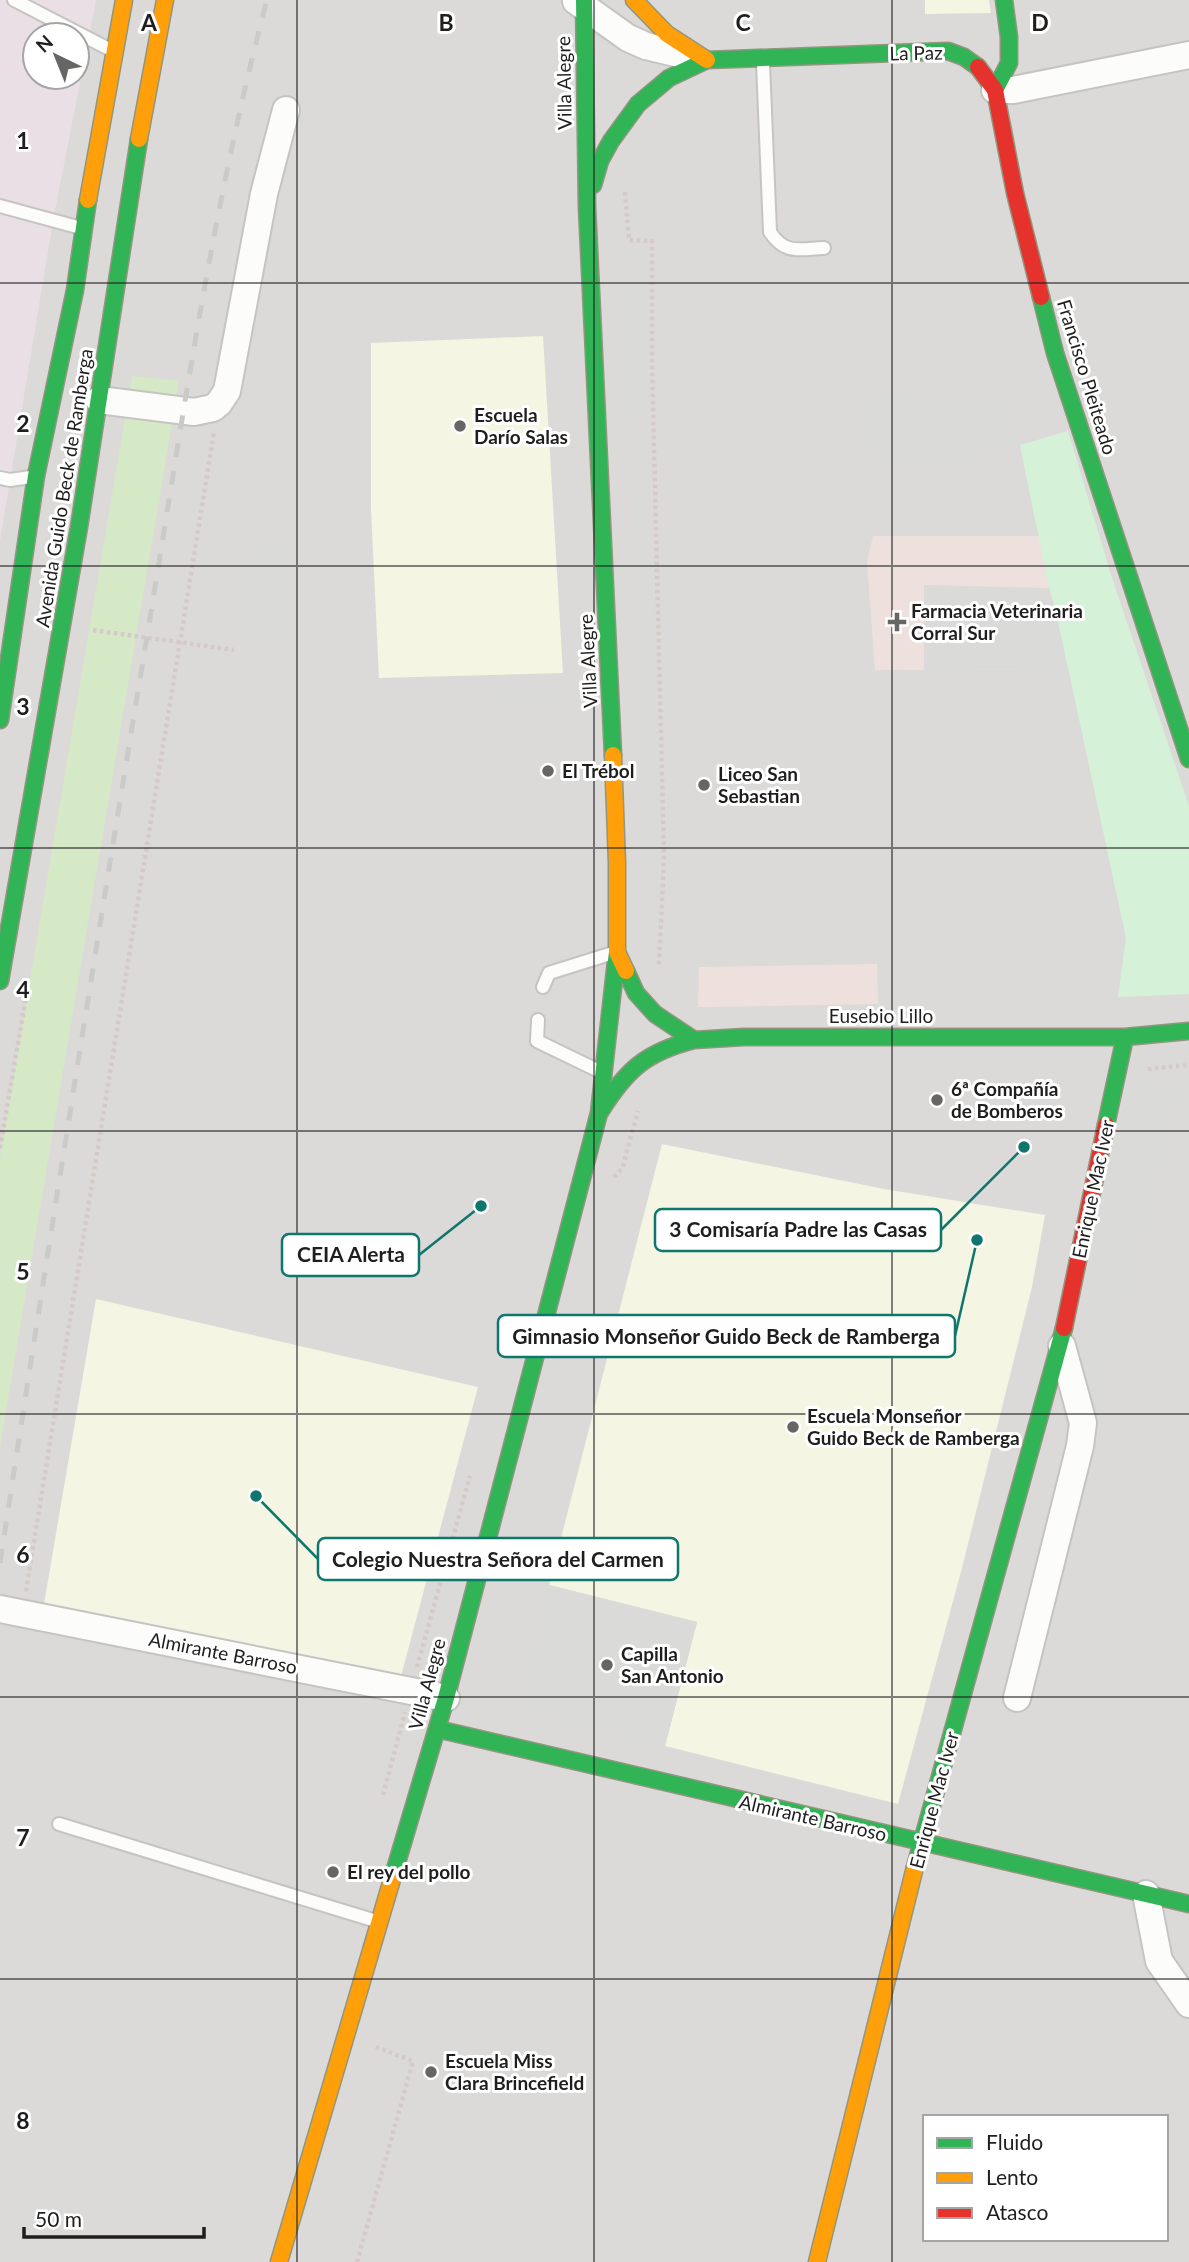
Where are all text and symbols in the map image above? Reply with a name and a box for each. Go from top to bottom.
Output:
text: A [140,8,158,36]
text: B [438,8,454,36]
text: C [735,8,751,36]
text: D [1031,8,1049,36]
north arrow [21,21,91,91]
text: N [31,30,57,57]
street label: Villa Alegre [551,36,576,130]
street label: La Paz [889,41,943,64]
text: 1 [16,126,30,154]
street label: Francisco Pleiteado [1053,296,1122,457]
street label: Avenida Guido Beck de Ramberga [30,347,97,629]
place label: Escuela Darío Salas [474,403,568,448]
text: 2 [16,409,30,437]
marker: Escuela Darío Salas [452,418,468,434]
place label: Farmacia Veterinaria Corral Sur [911,599,1083,644]
street label: Villa Alegre [574,614,601,708]
marker: Farmacia Veterinaria Corral Sur [889,614,905,630]
text: 3 [16,692,30,720]
place label: El Trébol [562,759,635,782]
place label: Liceo San Sebastian [718,762,800,807]
marker: El Trébol [540,763,556,779]
marker: Liceo San Sebastian [696,777,712,793]
text: 4 [16,975,30,1003]
street label: Eusebio Lillo [829,1004,933,1027]
place label: 6ª Compañía de Bomberos [951,1077,1063,1122]
marker: 6ª Compañía de Bomberos [929,1092,945,1108]
street label: Enrique Mac Iver [1067,1117,1118,1260]
callout: 3 Comisaría Padre las Casas [655,1209,941,1251]
text: 3 Comisaría Padre las Casas [669,1216,927,1241]
callout: CEIA Alerta [282,1234,419,1276]
text: CEIA Alerta [297,1241,405,1266]
text: 5 [16,1257,30,1285]
callout: Gimnasio Monseñor Guido Beck de Ramberga [498,1315,955,1357]
text: Gimnasio Monseñor Guido Beck de Ramberga [512,1323,940,1348]
place label: Escuela Monseñor Guido Beck de Ramberga [807,1404,1020,1449]
marker: Escuela Monseñor Guido Beck de Ramberga [785,1419,801,1435]
callout: Colegio Nuestra Señora del Carmen [318,1538,678,1580]
text: 6 [16,1540,30,1568]
text: Colegio Nuestra Señora del Carmen [332,1546,664,1571]
street label: Almirante Barroso [147,1627,299,1678]
street label: Villa Alegre [403,1636,450,1732]
place label: Capilla San Antonio [621,1642,724,1687]
marker: Capilla San Antonio [599,1657,615,1673]
street label: Enrique Mac Iver [904,1729,963,1871]
street label: Almirante Barroso [737,1789,889,1846]
text: 7 [16,1823,30,1851]
place label: El rey del pollo [347,1860,470,1883]
marker: El rey del pollo [325,1864,341,1880]
place label: Escuela Miss Clara Brincefield [445,2049,584,2094]
marker: Escuela Miss Clara Brincefield [423,2064,439,2080]
text: 8 [16,2106,30,2134]
legend [923,2115,1168,2241]
text: Fluido [986,2129,1043,2154]
text: Lento [986,2164,1038,2189]
scale bar [24,2196,205,2240]
text: Atasco [986,2199,1048,2224]
text: 50 m [35,2206,82,2231]

